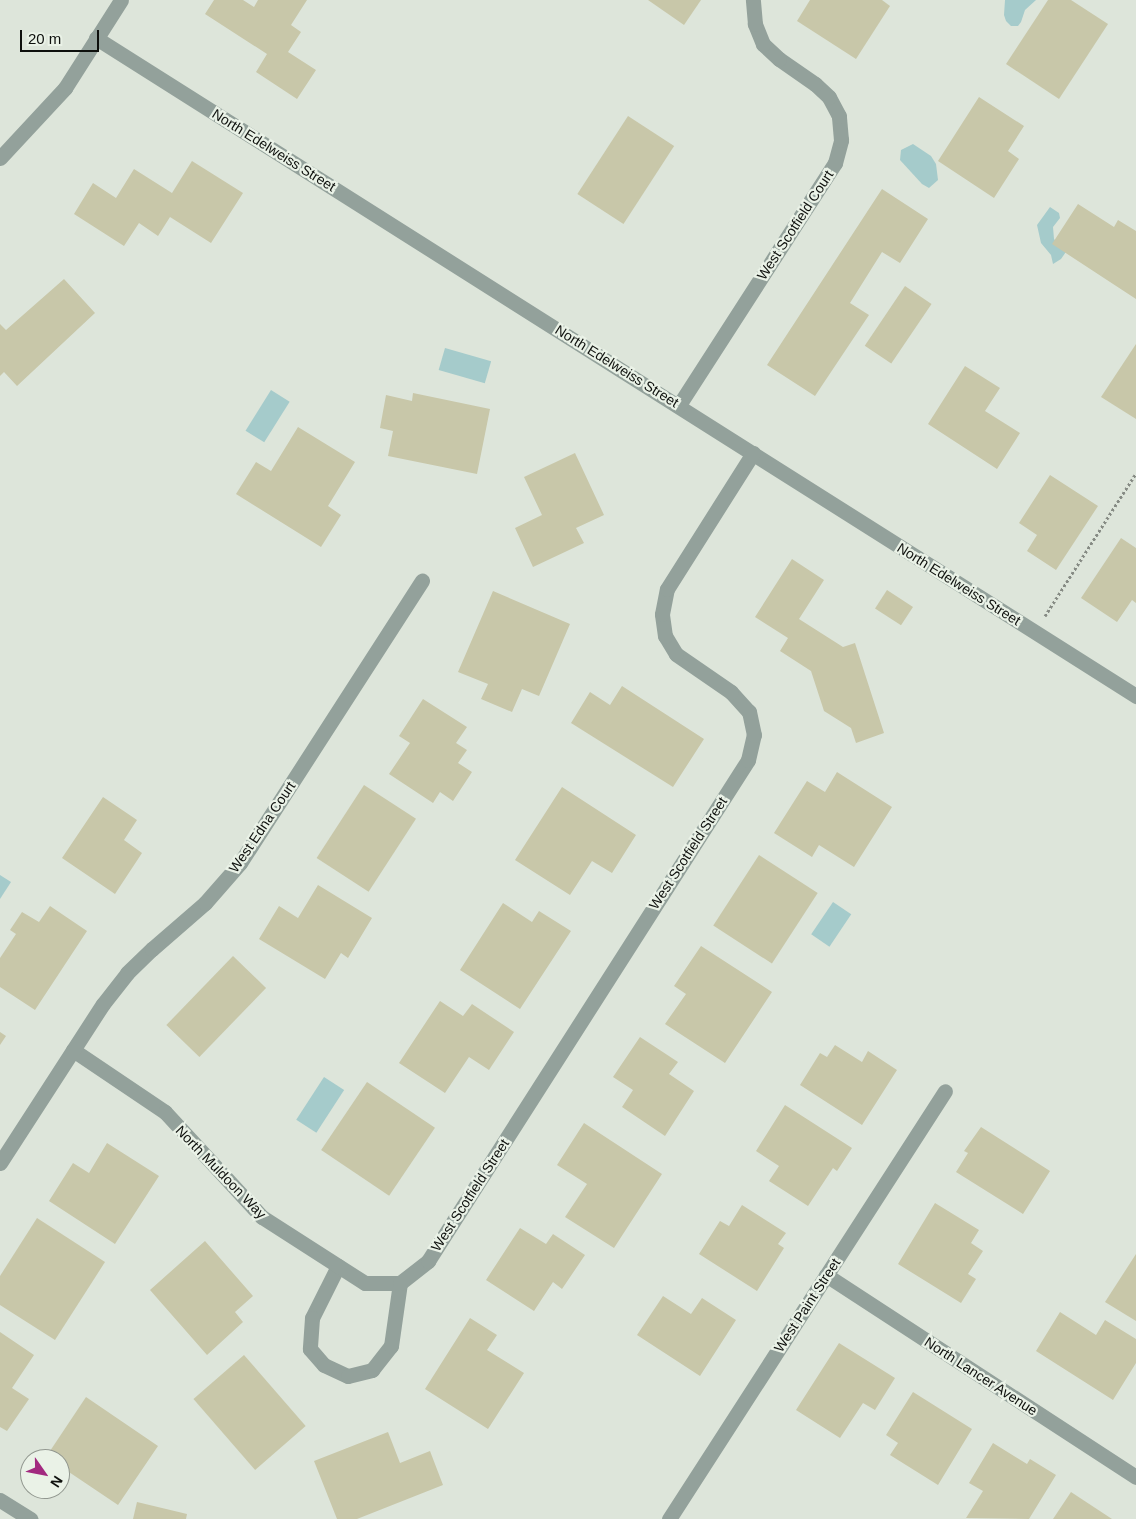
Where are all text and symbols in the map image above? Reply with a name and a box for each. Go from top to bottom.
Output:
scale bar [22,20,101,52]
text: 20 m [28,30,61,47]
street label: North Edelweiss Street [209,105,339,195]
street label: West Scotfield Court [753,167,837,283]
street label: North Edelweiss Street [552,321,682,411]
street label: North Edelweiss Street [894,539,1024,629]
street label: West Edna Court [225,778,299,876]
street label: West Scotfield Street [645,794,731,912]
street label: North Muldoon Way [172,1122,270,1222]
street label: West Scotfield Street [427,1136,513,1254]
street label: West Paint Street [770,1255,844,1355]
street label: North Lancer Avenue [921,1333,1041,1419]
north arrow [20,1449,70,1499]
text: N [47,1473,66,1490]

